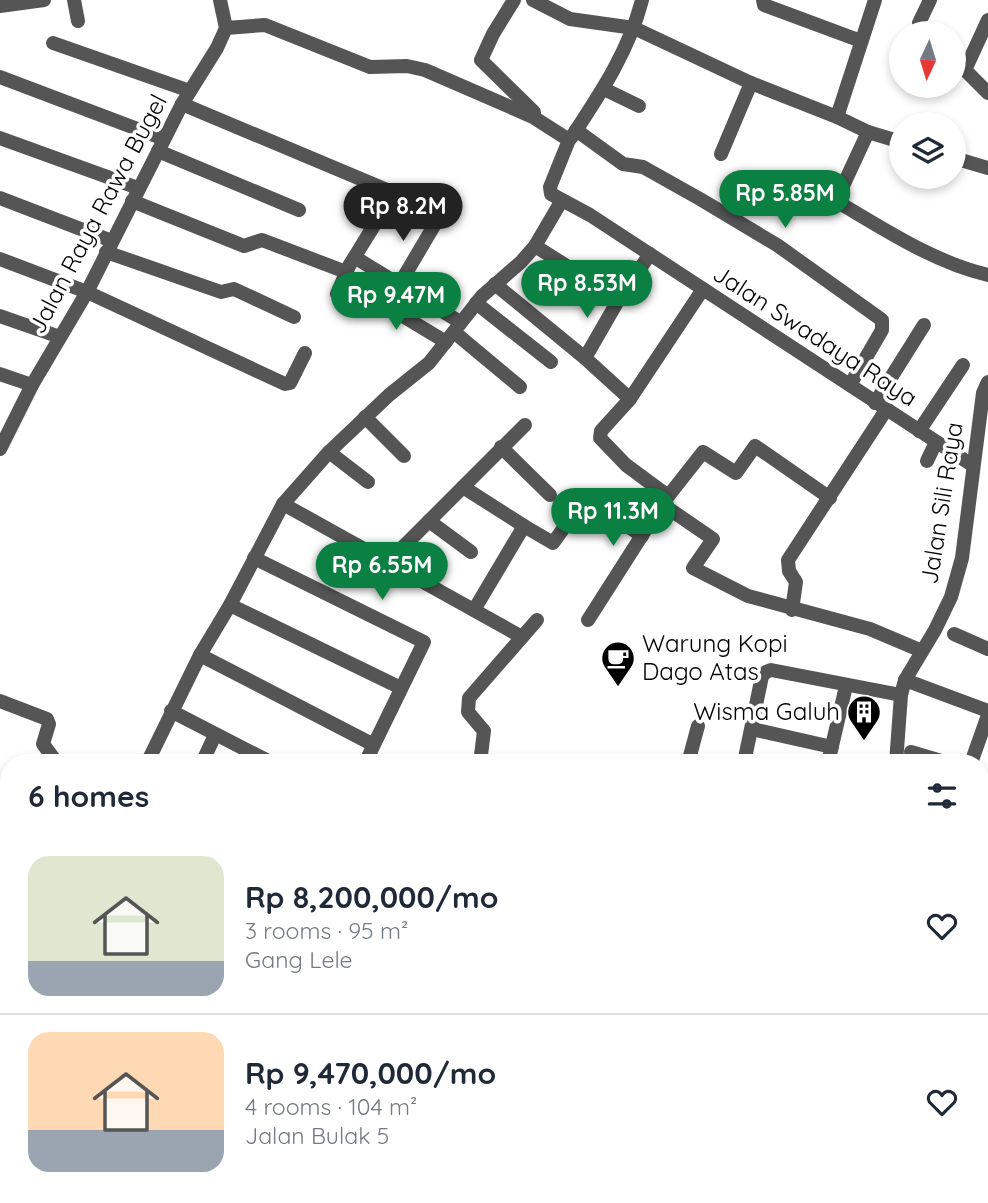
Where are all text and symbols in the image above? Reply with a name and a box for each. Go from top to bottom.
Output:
north arrow [889,21,966,98]
map controls [889,21,966,189]
street label: Jalan Raya Rawa Bugel [21,89,173,338]
button: layers [889,112,966,189]
pin: Rp 5.85M [713,170,857,230]
text: Rp 5.85M [735,178,835,207]
pin: Rp 8.2M [338,184,468,243]
text: Rp 8.2M [360,191,446,220]
street label: Jalan Swadaya Raya [708,258,923,412]
pin: Rp 8.53M [515,260,659,320]
text: Rp 8.53M [537,268,637,297]
pin: Rp 9.47M [324,272,468,332]
text: Rp 9.47M [347,280,445,309]
street label: Jalan Sili Raya [913,420,969,586]
pin: Rp 11.3M [541,489,685,548]
text: Rp 11.3M [567,496,659,525]
pin: Rp 6.55M [310,542,454,602]
text: Rp 6.55M [332,550,432,579]
place label: Warung Kopi Dago Atas [642,628,788,686]
cafe icon: Warung Kopi Dago Atas [599,639,637,688]
building icon: Wisma Galuh [845,693,883,742]
place label: Wisma Galuh [693,696,840,726]
text: 6 homes [28,777,149,815]
icon: filters [923,777,961,815]
text: Rp 8,200,000/mo [245,878,498,916]
icon: home [84,884,168,968]
icon: heart [923,907,961,945]
text: 3 rooms · 95 m² [245,916,408,945]
text: Gang Lele [245,945,352,974]
text: Rp 9,470,000/mo [245,1054,496,1092]
icon: home [84,1060,168,1144]
icon: heart [923,1083,961,1121]
text: 4 rooms · 104 m² [245,1092,417,1121]
text: Jalan Bulak 5 [245,1121,389,1150]

